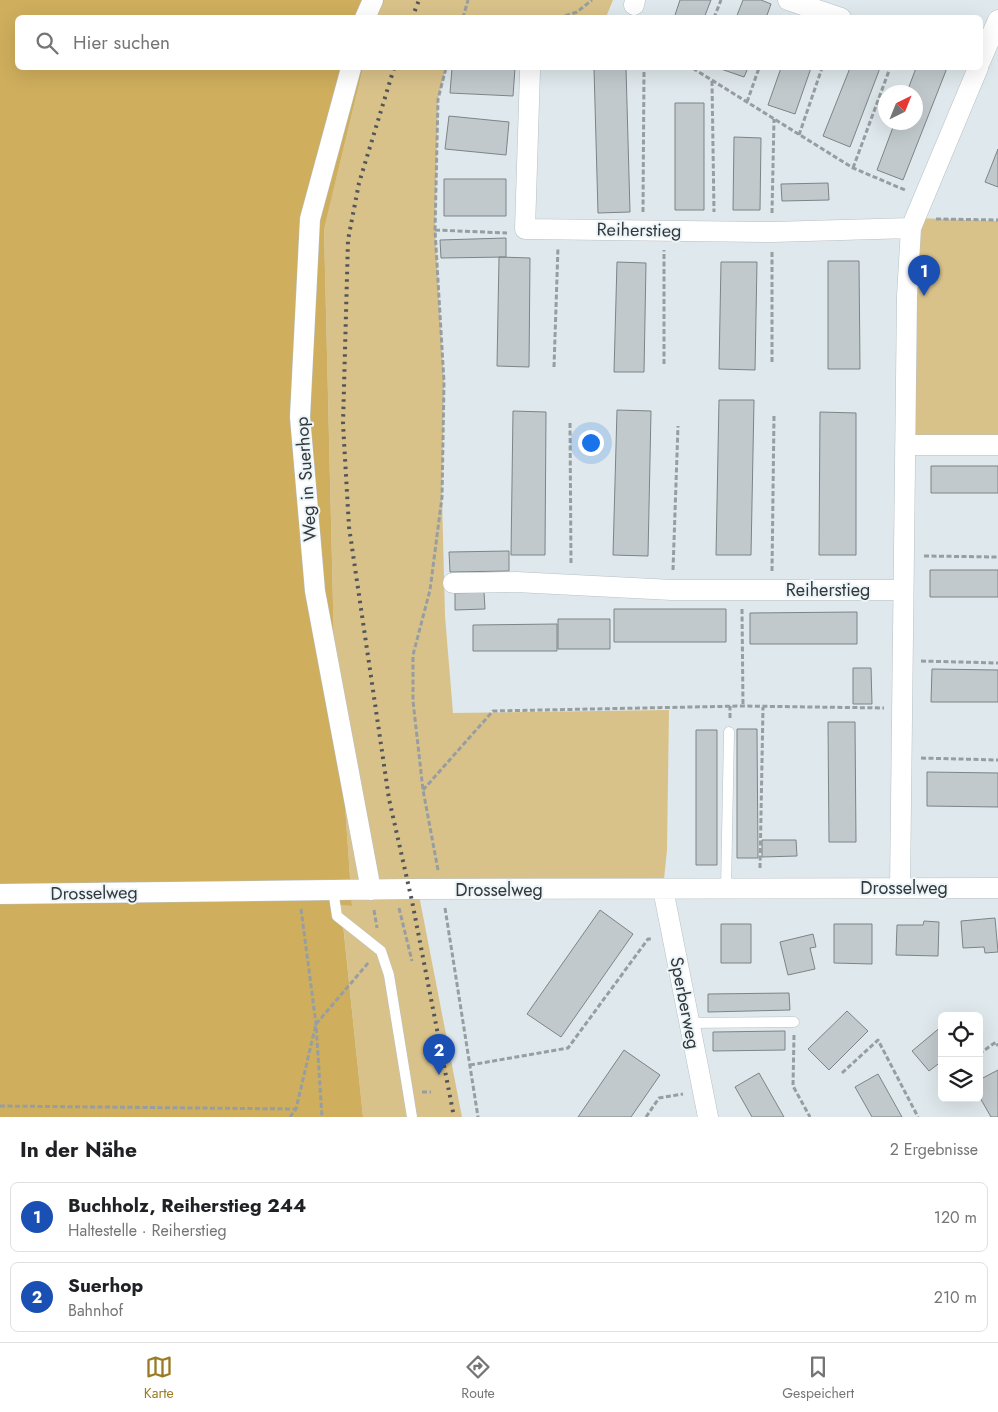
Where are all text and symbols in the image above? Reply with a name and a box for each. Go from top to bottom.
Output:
search box [15,15,983,70]
icon: search [33,29,61,57]
text: Hier suchen [73,29,170,56]
north arrow [878,85,923,130]
street label: Reiherstieg [596,216,682,244]
pin: 1 [908,255,940,296]
street label: Weg in Suerhop [289,416,323,542]
your location [578,430,604,456]
street label: Reiherstieg [786,577,870,603]
street label: Drosselweg [860,875,948,901]
street label: Drosselweg [455,877,543,903]
street label: Drosselweg [50,879,138,907]
street label: Sperberweg [663,955,707,1051]
map controls [938,1012,983,1102]
button: locate [938,1012,983,1057]
pin: 2 [423,1034,455,1075]
button: layers [938,1057,983,1102]
text: In der Nähe [20,1135,137,1165]
text: 2 Ergebnisse [890,1138,978,1161]
text: Buchholz, Reiherstieg 244 [68,1192,306,1219]
text: 1 [33,1206,41,1229]
text: 120 m [934,1206,977,1229]
text: Haltestelle · Reiherstieg [68,1219,227,1242]
text: Suerhop [68,1272,143,1299]
text: 2 [32,1286,42,1309]
text: 210 m [934,1286,977,1309]
text: Bahnhof [68,1299,123,1322]
tab: Karte [144,1353,174,1403]
tab: Route [461,1353,495,1403]
tab: Gespeichert [782,1353,854,1403]

